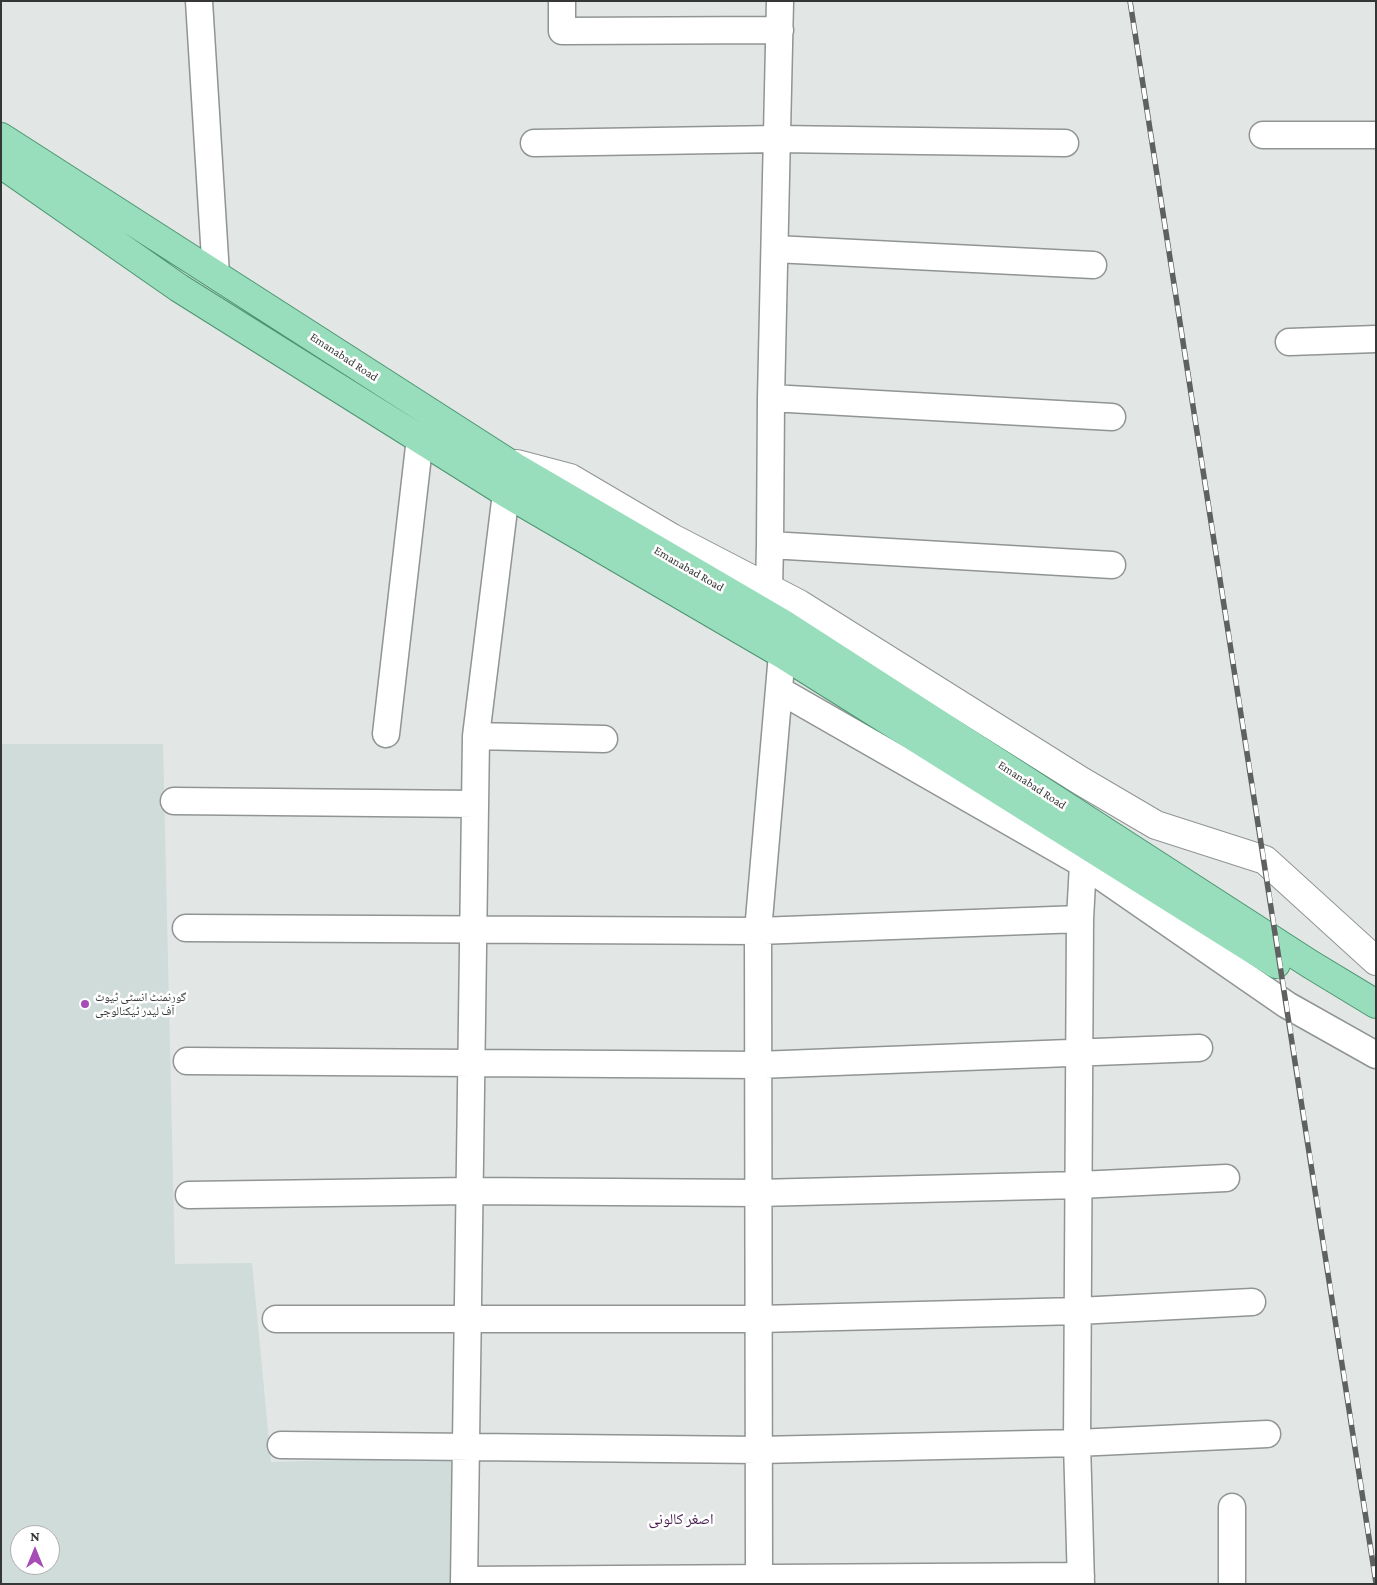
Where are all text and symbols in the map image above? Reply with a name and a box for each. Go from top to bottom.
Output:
street label: Emanabad Road [307,330,381,384]
street label: Emanabad Road [651,543,727,595]
street label: Emanabad Road [995,758,1069,812]
place label: گورنمنٹ انسٹی ٹیوٹ آف لیدر ٹیکنالوجی [95,990,186,1018]
marker: گورنمنٹ انسٹی ٹیوٹ آف لیدر ٹیکنالوجی [79,998,91,1010]
district label: اصغر کالونی [648,1510,714,1528]
north arrow [10,1525,60,1575]
text: N [30,1528,40,1544]

